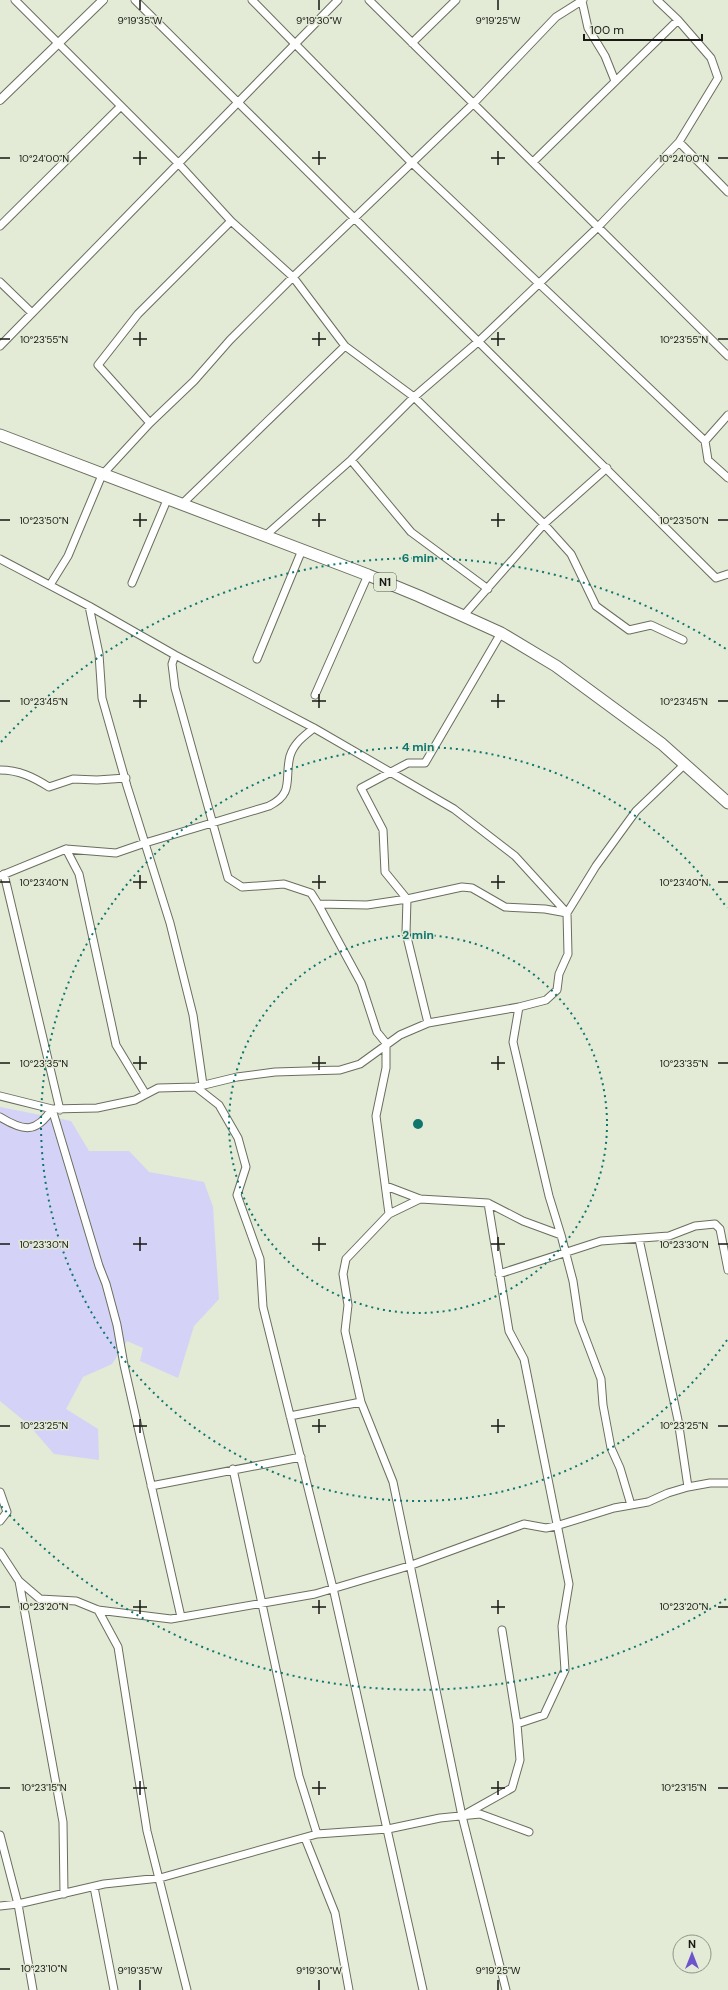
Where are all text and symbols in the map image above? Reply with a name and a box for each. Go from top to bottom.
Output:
text: 9°19'35"W [117,14,163,27]
text: 9°19'30"W [296,14,342,27]
text: 9°19'25"W [476,14,521,27]
scale bar [584,16,702,42]
text: 100 m [590,22,624,38]
text: 10°24'00"N [19,152,69,165]
text: 10°24'00"N [659,152,709,165]
text: 10°23'55"N [20,333,68,346]
text: 10°23'55"N [660,333,708,346]
text: 10°23'50"N [19,514,69,527]
text: 10°23'50"N [659,514,709,527]
text: 6 min [402,550,434,566]
road number: N1 [374,573,396,591]
text: 10°23'45"N [20,695,68,708]
text: 10°23'45"N [660,695,708,708]
text: 4 min [402,739,434,755]
text: 10°23'40"N [20,876,69,889]
text: 10°23'40"N [660,876,709,889]
text: 2 min [402,927,434,943]
text: 10°23'35"N [20,1057,68,1070]
text: 10°23'35"N [660,1057,708,1070]
centre of rings [411,1117,425,1131]
text: 10°23'30"N [19,1238,69,1251]
text: 10°23'30"N [659,1238,709,1251]
text: 10°23'25"N [20,1419,68,1432]
text: 10°23'25"N [660,1419,708,1432]
text: 10°23'20"N [20,1600,69,1613]
text: 10°23'20"N [660,1600,709,1613]
text: 10°23'15"N [21,1781,67,1794]
text: 10°23'15"N [661,1781,707,1794]
north arrow [672,1934,712,1974]
text: N [688,1937,696,1951]
text: 10°23'10"N [21,1962,67,1975]
text: 9°19'35"W [117,1964,163,1977]
text: 9°19'30"W [296,1964,342,1977]
text: 9°19'25"W [476,1964,521,1977]

